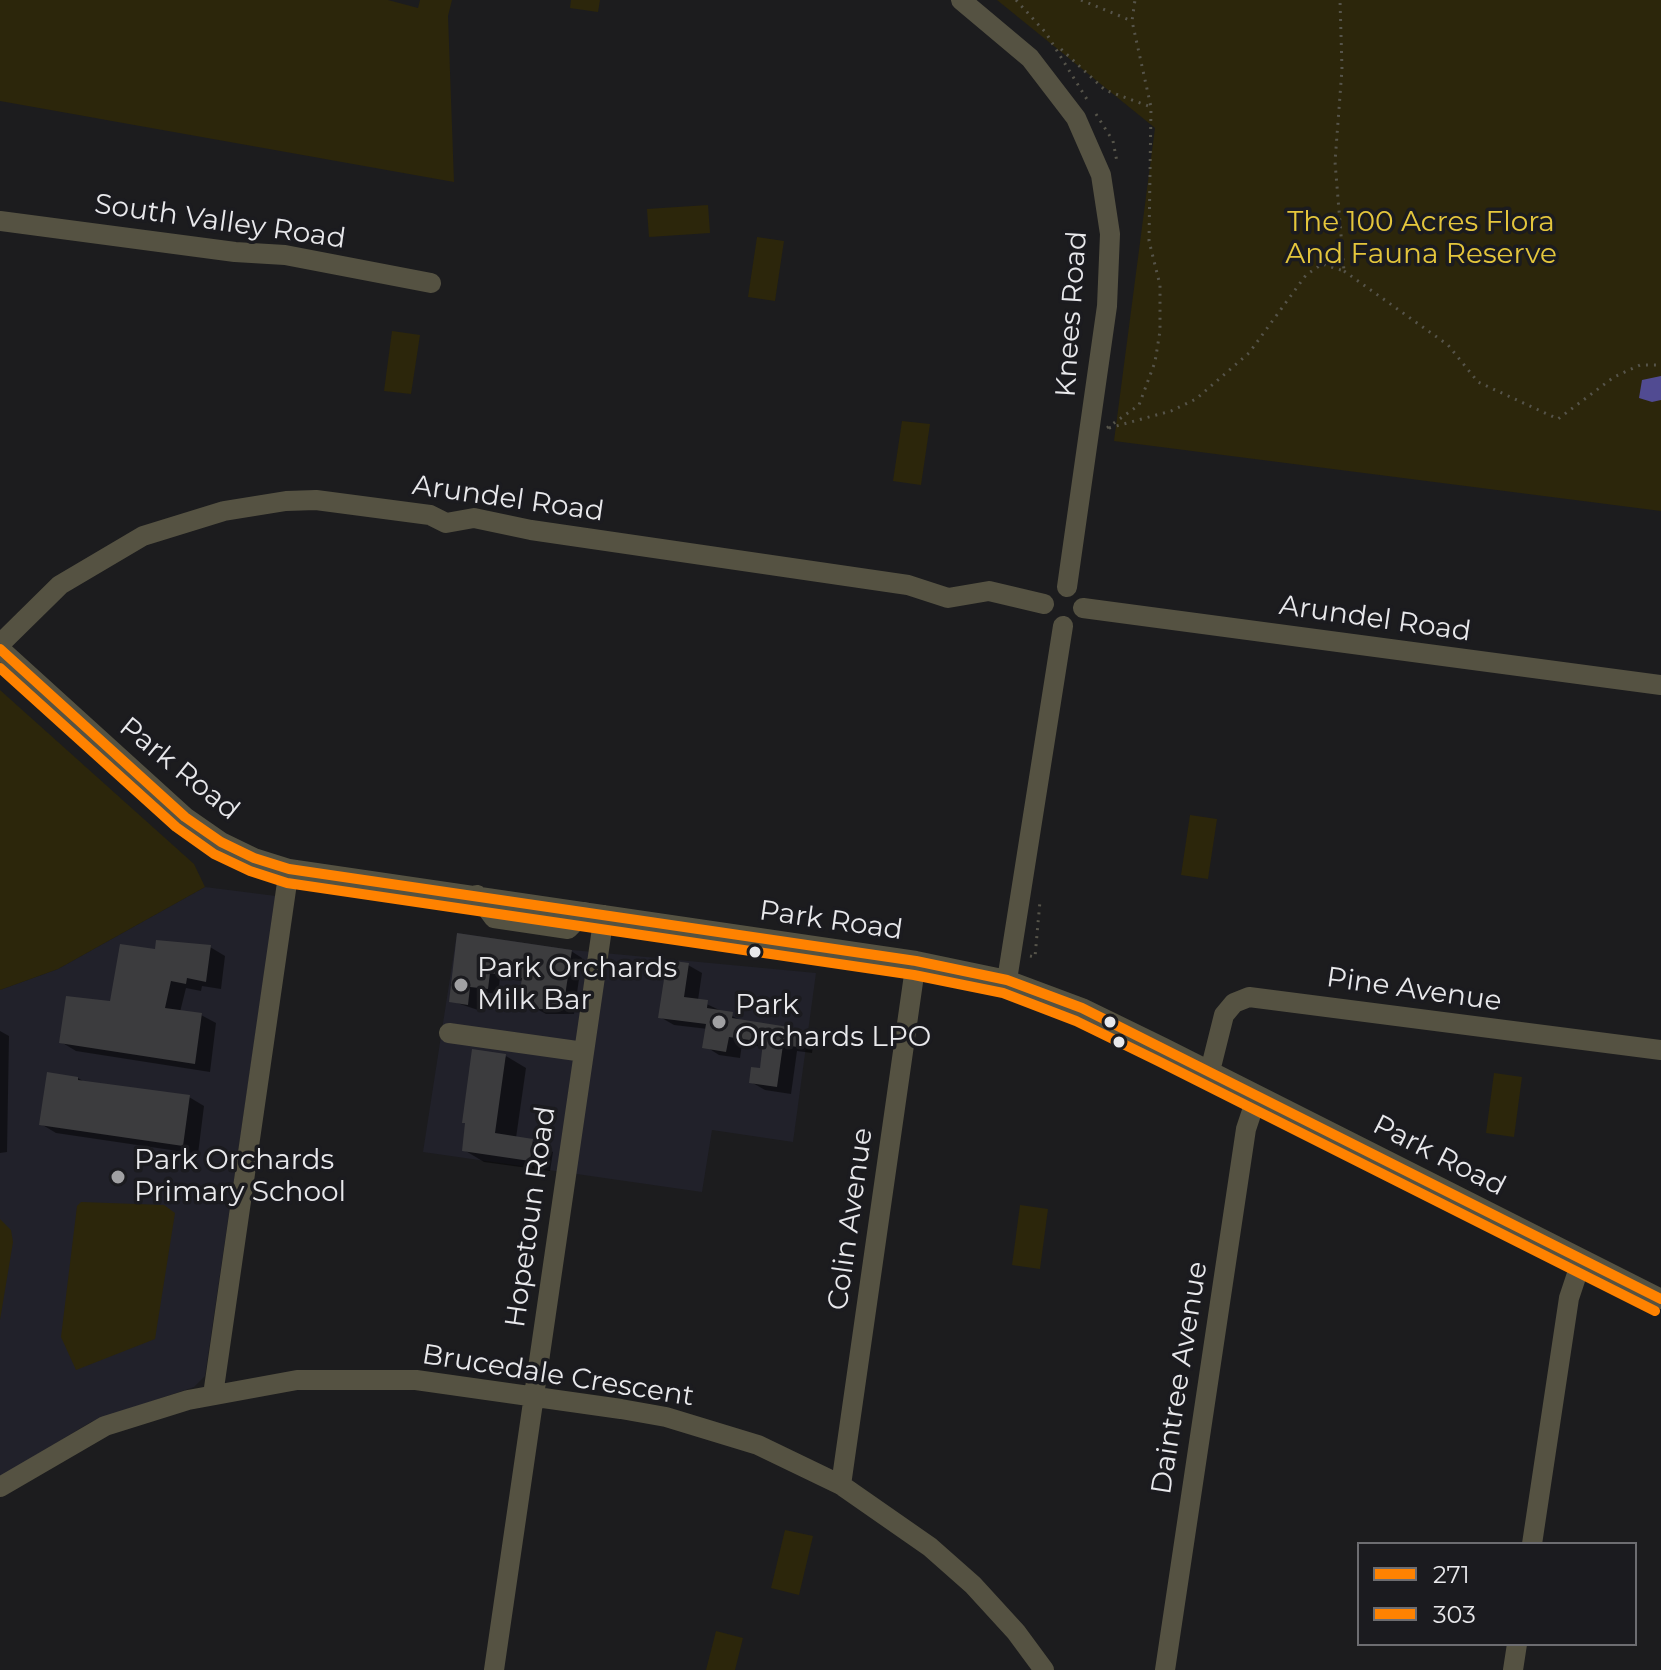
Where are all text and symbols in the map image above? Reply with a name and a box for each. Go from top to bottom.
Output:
street label: South Valley Road [92,188,348,256]
park label: The 100 Acres Flora And Fauna Reserve [1285,206,1557,272]
street label: Knees Road [1049,230,1095,398]
street label: Arundel Road [410,469,606,529]
street label: Arundel Road [1277,589,1473,649]
street label: Park Road [112,710,246,828]
street label: Park Road [757,894,905,948]
unlabelled marker [747,944,763,960]
place label: Park Orchards Milk Bar [477,952,677,1018]
street label: Pine Avenue [1324,961,1504,1019]
marker: Park Orchards Milk Bar [452,976,470,994]
place label: Park Orchards LPO [735,989,931,1055]
marker: Park Orchards LPO [710,1013,728,1031]
unlabelled marker [1102,1014,1118,1030]
unlabelled marker [1111,1034,1127,1050]
street label: Hopetoun Road [499,1104,563,1330]
street label: Park Road [1367,1108,1511,1204]
street label: Colin Avenue [822,1126,880,1312]
place label: Park Orchards Primary School [134,1144,346,1210]
marker: Park Orchards Primary School [109,1168,127,1186]
street label: Daintree Avenue [1145,1259,1215,1497]
street label: Brucedale Crescent [420,1338,696,1414]
legend [1357,1542,1637,1646]
text: 271 [1433,1560,1470,1589]
text: 303 [1433,1600,1476,1629]

